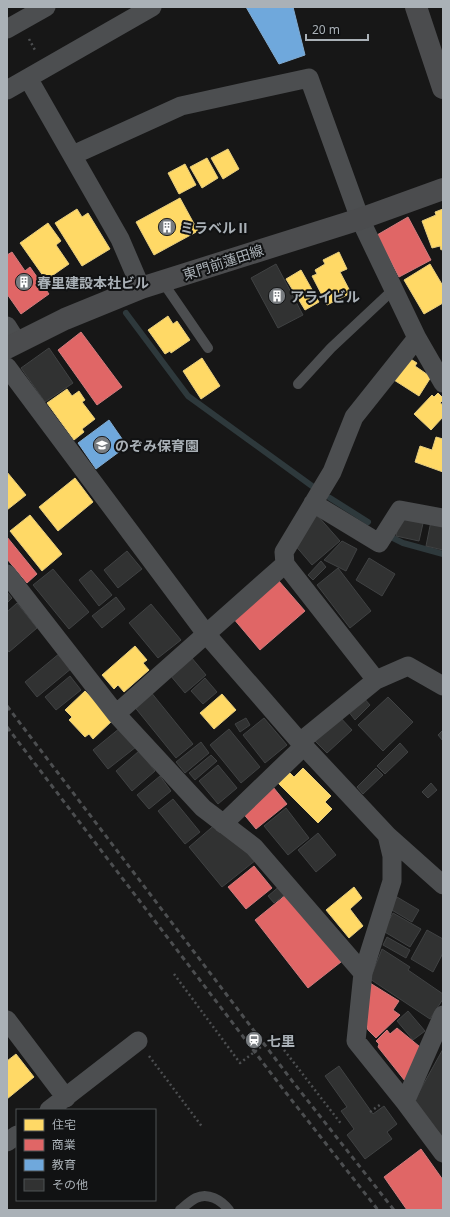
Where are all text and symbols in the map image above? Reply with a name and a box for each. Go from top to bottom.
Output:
scale bar [306,16,368,42]
text: 20 m [312,21,340,38]
building icon: ミラベルⅡ [157,217,177,237]
place label: ミラベルⅡ [180,218,250,237]
street label: 東門前蓮田線 [180,240,266,284]
building icon: 春里建設本社ビル [14,272,34,292]
place label: 春里建設本社ビル [37,273,149,292]
building icon: アライビル [267,286,287,306]
place label: アライビル [290,287,360,306]
school or university icon: のぞみ保育園 [92,435,112,455]
place label: のぞみ保育園 [115,436,199,455]
station icon: 七里 [244,1030,264,1050]
place label: 七里 [267,1031,295,1050]
legend [16,1109,156,1201]
text: 住宅 [52,1116,76,1133]
text: 商業 [52,1136,76,1153]
text: 教育 [52,1156,76,1173]
text: その他 [52,1176,88,1193]

